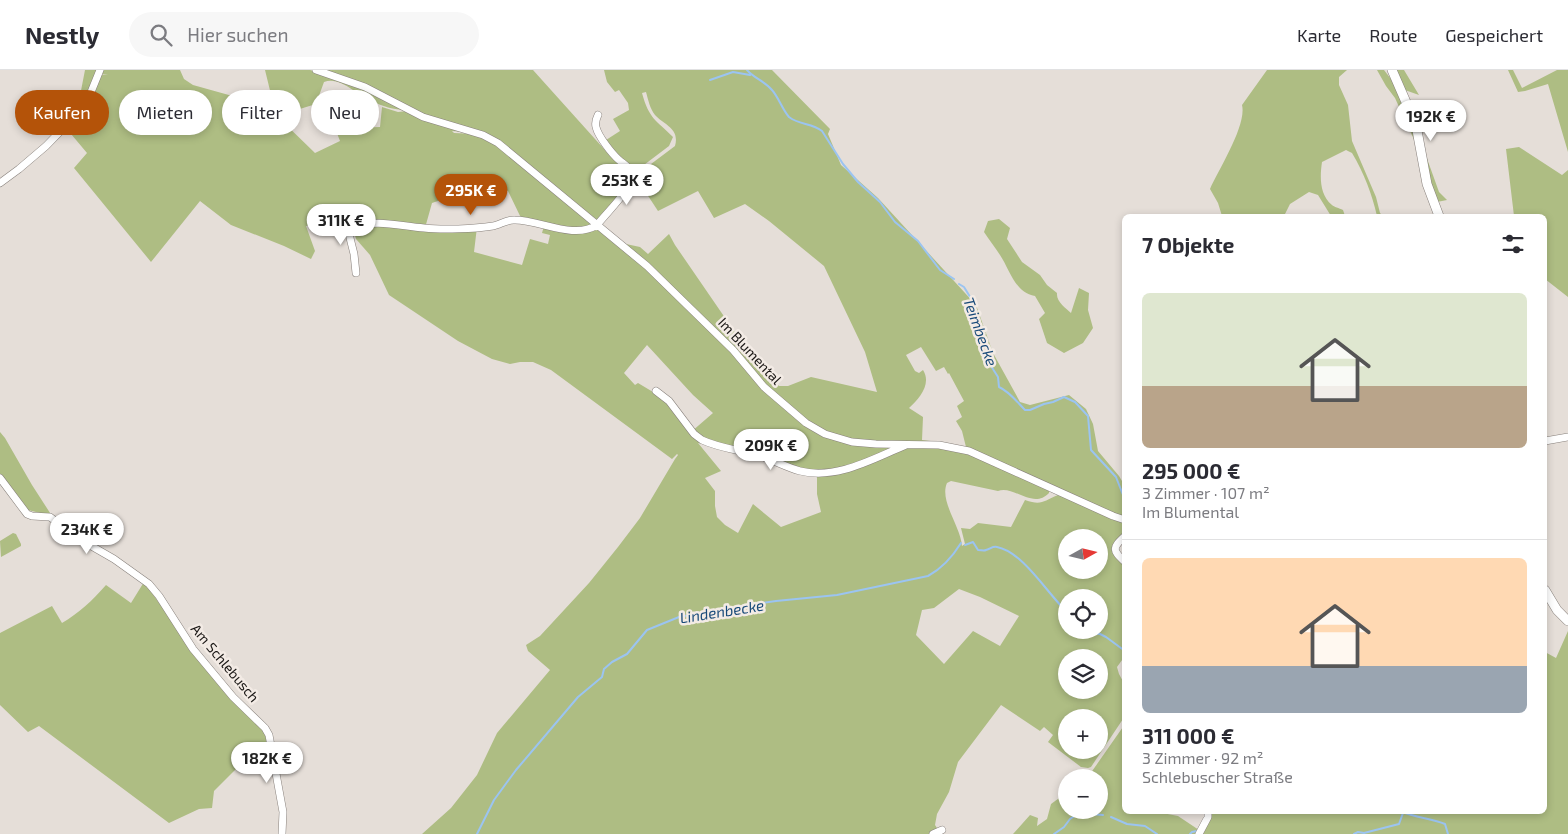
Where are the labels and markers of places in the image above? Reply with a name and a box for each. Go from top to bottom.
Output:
pin: 192K € [1390,100,1472,142]
pin: 253K € [586,164,668,206]
pin: 295K € [430,174,512,216]
pin: 311K € [300,204,382,246]
pin: 209K € [730,428,812,471]
pin: 234K € [46,512,128,555]
pin: 182K € [226,742,308,784]

